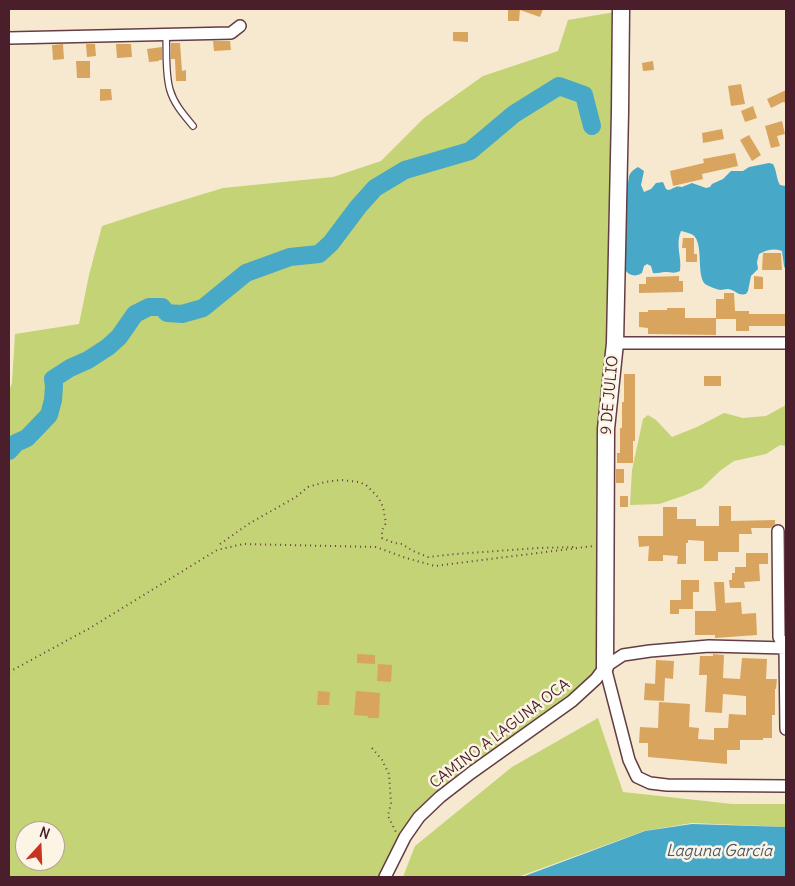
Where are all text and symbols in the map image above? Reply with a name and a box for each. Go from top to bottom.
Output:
street label: 9 DE JULIO [598,355,622,435]
street label: CAMINO A LAGUNA OCA [426,676,574,792]
north arrow [15,821,65,871]
text: N [37,823,52,843]
water label: Laguna García [666,841,772,861]

